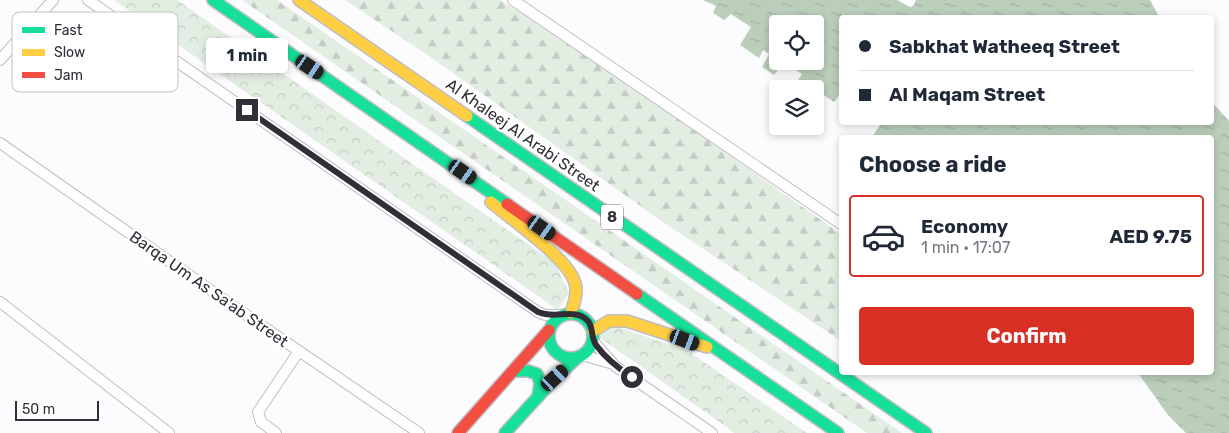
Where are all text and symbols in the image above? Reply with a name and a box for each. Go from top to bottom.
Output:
legend [12,12,178,92]
map controls [769,15,824,135]
button: locate [769,15,824,70]
text: Fast [54,22,83,39]
text: Sabkhat Watheeq Street [889,35,1120,58]
callout: 1 min [206,38,288,72]
text: Slow [54,44,85,61]
text: 1 min [227,46,267,65]
car [293,52,326,82]
text: Jam [54,67,83,84]
street label: Al Khaleej Al Arabi Street [442,75,604,195]
button: layers [769,80,824,135]
text: Al Maqam Street [889,83,1045,106]
route end [236,99,258,121]
text: Choose a ride [859,151,1006,178]
car [446,157,479,187]
road number: 8 [601,204,623,230]
car [525,213,558,243]
icon: car [861,214,906,259]
text: Economy [921,215,1008,238]
text: AED 9.75 [1109,225,1192,248]
street label: Barqa Um As Sa'ab Street [126,227,292,351]
text: 1 min · 17:07 [921,238,1010,257]
button: Confirm [859,307,1194,365]
car [668,328,701,352]
car [538,362,571,394]
route start [621,366,643,388]
scale bar [15,398,99,421]
text: 50 m [22,401,55,418]

